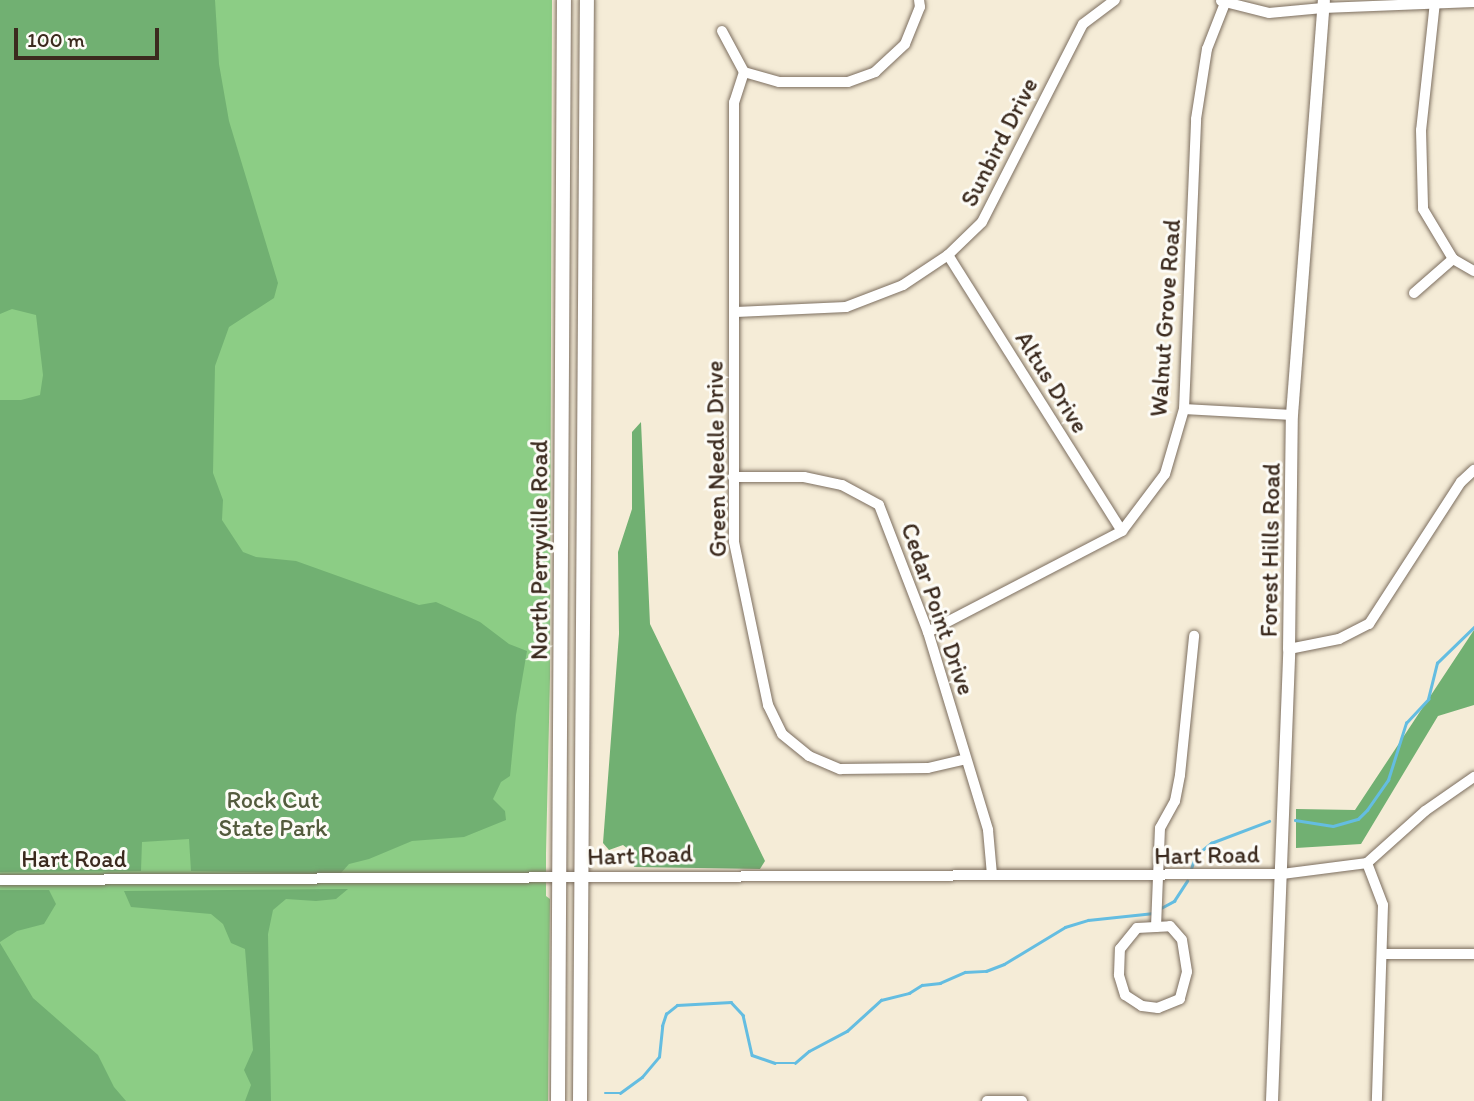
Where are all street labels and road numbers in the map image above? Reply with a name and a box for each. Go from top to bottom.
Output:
street label: Sunbird Drive [954,73,1044,211]
street label: Walnut Grove Road [1144,219,1186,417]
street label: Altus Drive [1009,326,1095,438]
street label: Green Needle Drive [700,360,732,558]
street label: North Perryville Road [525,440,553,660]
street label: Forest Hills Road [1254,463,1286,637]
street label: Cedar Point Drive [895,519,981,699]
street label: Hart Road [587,839,693,871]
street label: Hart Road [1154,840,1260,870]
street label: Hart Road [22,845,126,873]

